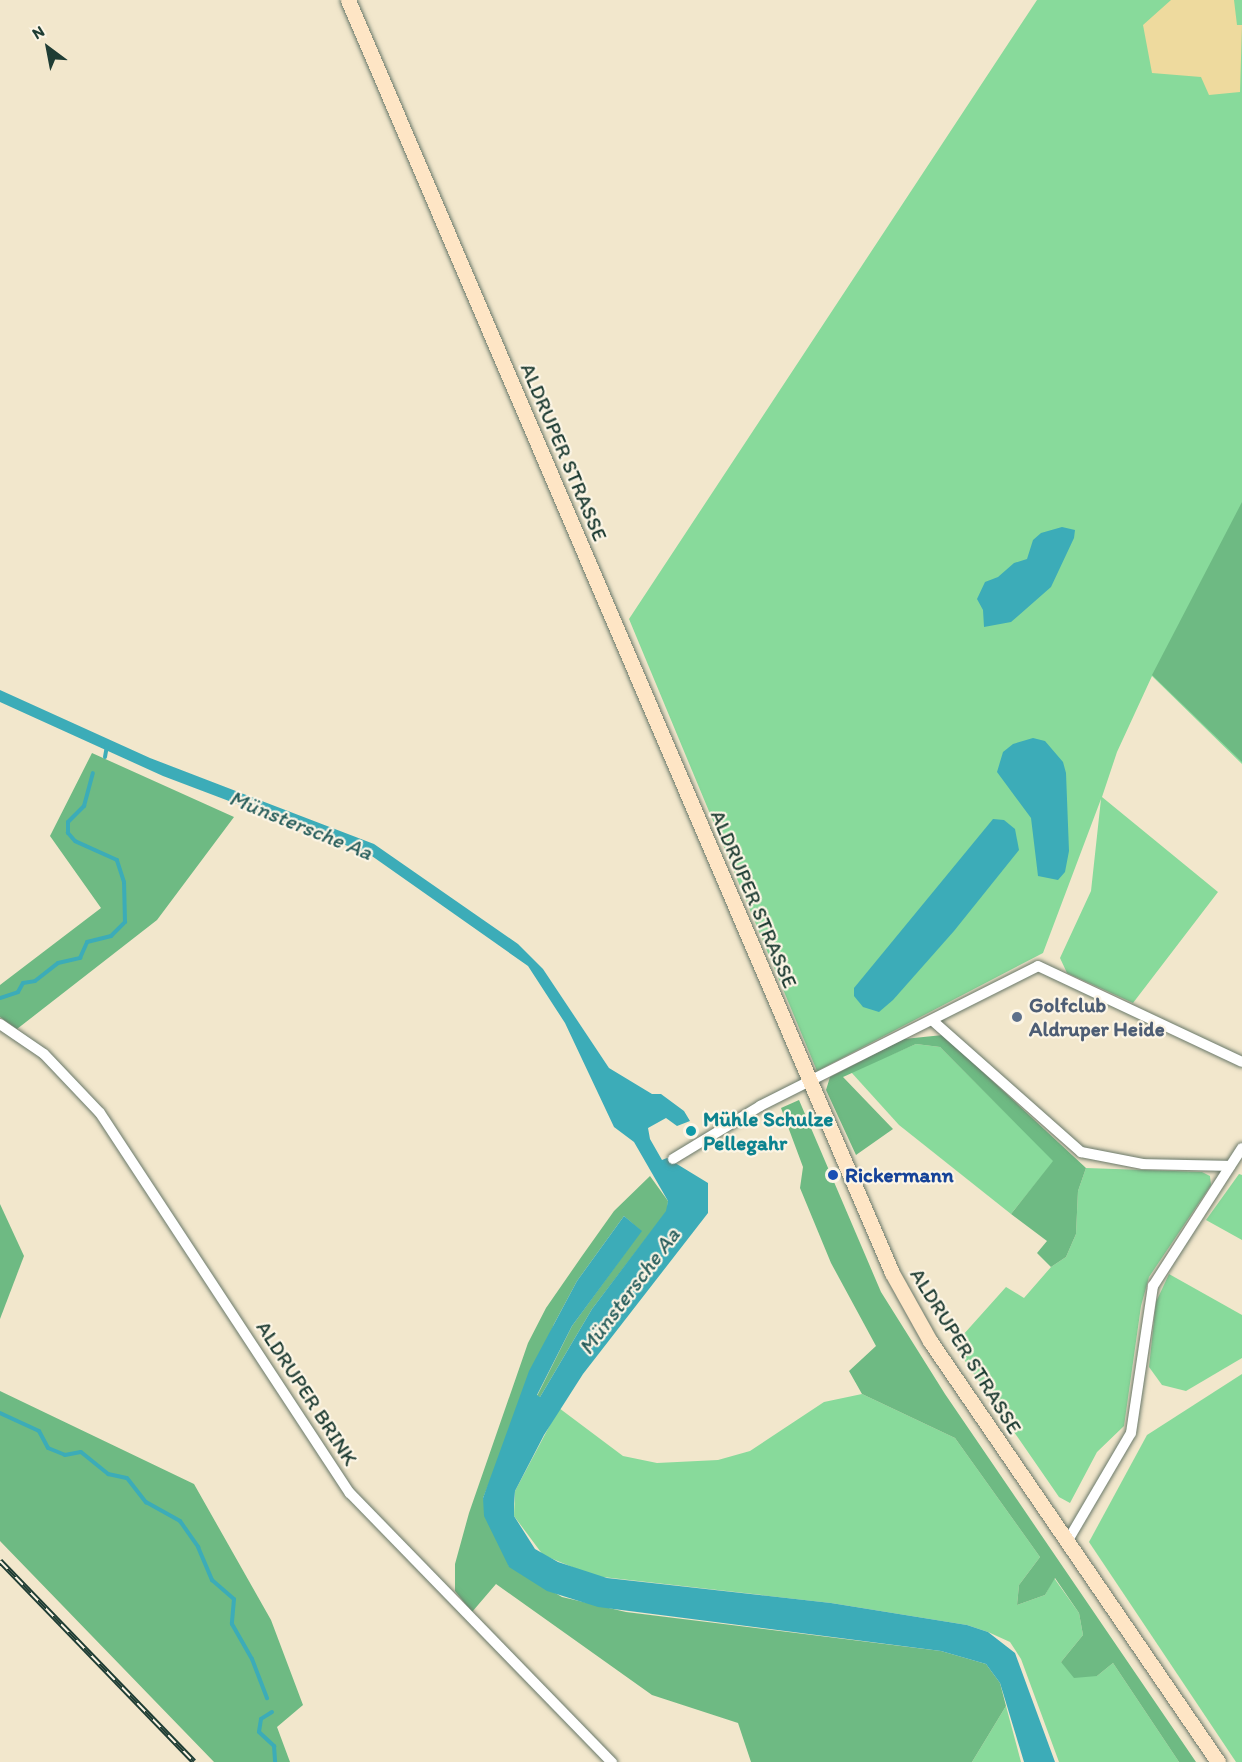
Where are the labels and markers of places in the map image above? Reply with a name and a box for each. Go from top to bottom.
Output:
place label: Golfclub Aldruper Heide [1029,992,1165,1042]
marker: Golfclub Aldruper Heide [1010,1010,1024,1024]
place label: Mühle Schulze Pellegahr [703,1106,833,1156]
marker: Mühle Schulze Pellegahr [684,1124,698,1138]
place label: Rickermann [845,1162,954,1188]
marker: Rickermann [826,1168,840,1182]

